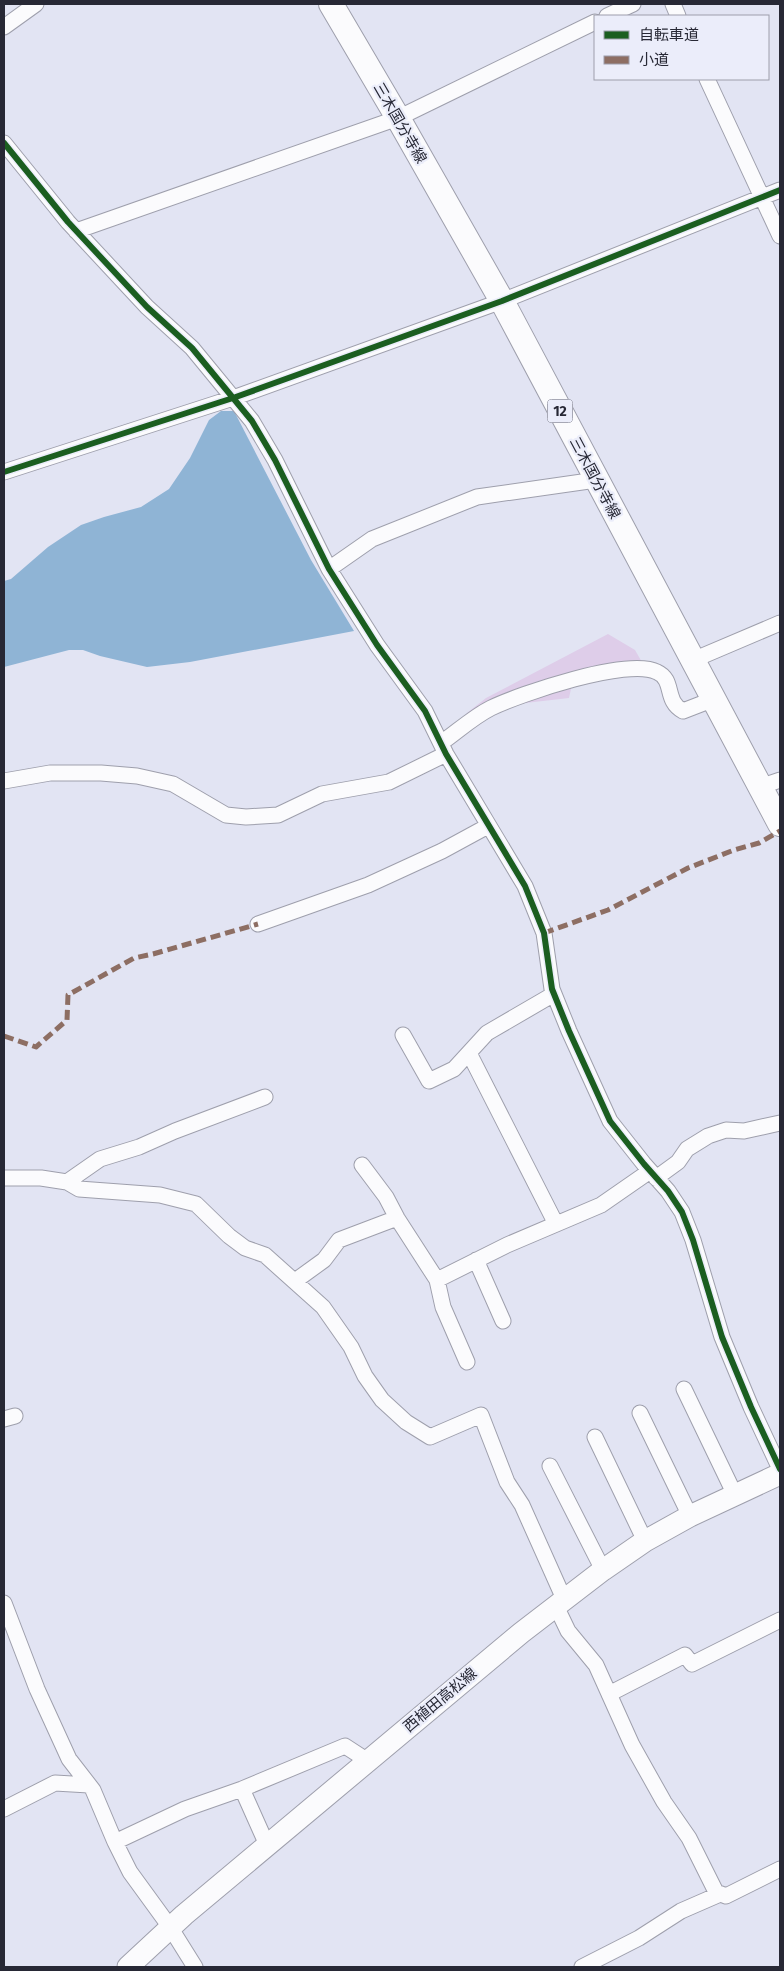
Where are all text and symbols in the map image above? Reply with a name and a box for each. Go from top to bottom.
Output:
legend [594,15,769,80]
text: 自転車道 [639,26,699,44]
text: 小道 [639,51,669,69]
street label: 三木国分寺線 [370,80,430,166]
road number: 12 [548,400,572,422]
street label: 三木国分寺線 [566,434,624,522]
street label: 西植田高松線 [400,1664,480,1736]

